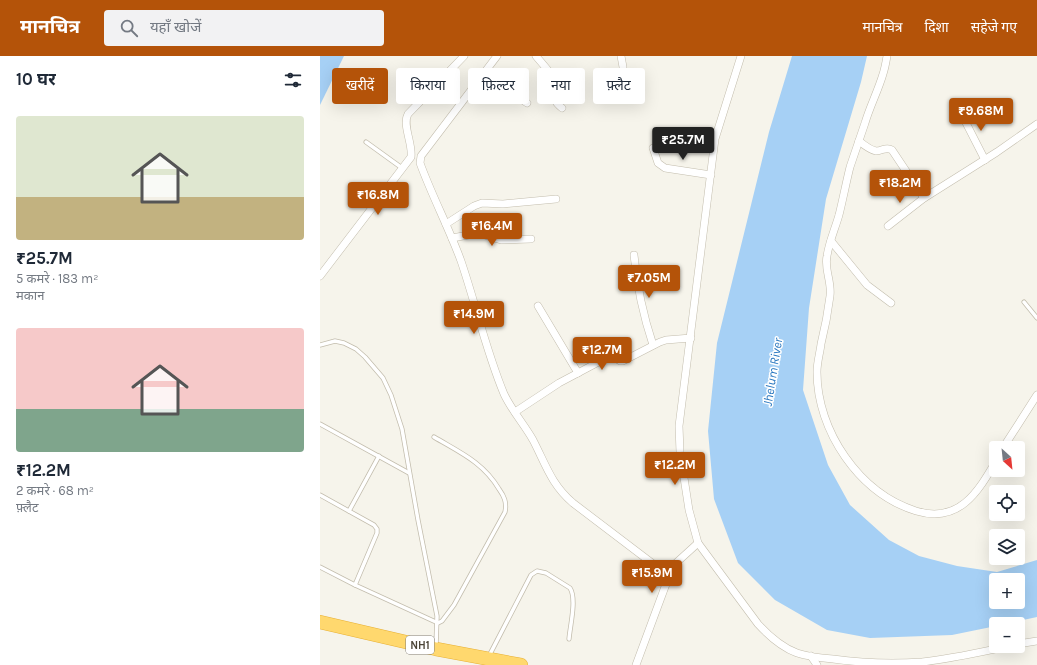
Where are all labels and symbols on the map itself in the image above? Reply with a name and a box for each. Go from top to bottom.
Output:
pin: ₹9.68M [948,98,1014,132]
pin: ₹25.7M [650,127,716,161]
pin: ₹18.2M [867,170,933,204]
pin: ₹16.8M [345,182,411,216]
pin: ₹16.4M [459,213,525,247]
pin: ₹7.05M [616,265,682,299]
pin: ₹14.9M [441,301,507,335]
water label: Jhelum River [760,336,785,407]
pin: ₹12.7M [569,337,635,371]
north arrow [989,441,1025,477]
pin: ₹12.2M [642,452,708,486]
pin: ₹15.9M [619,560,685,594]
road number: NH1 [406,636,434,654]

